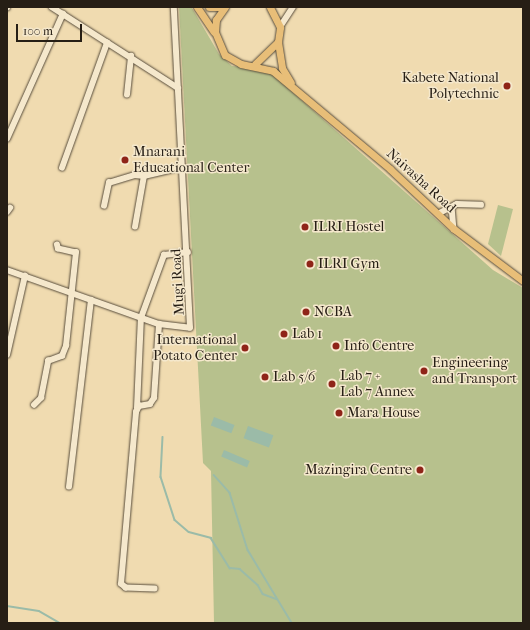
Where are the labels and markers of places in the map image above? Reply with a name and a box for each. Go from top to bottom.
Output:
place label: Kabete National Polytechnic [402,70,499,102]
marker: Kabete National Polytechnic [502,81,512,91]
place label: Mnarani Educational Center [133,144,249,176]
marker: Mnarani Educational Center [120,155,130,165]
place label: ILRI Hostel [313,219,384,235]
marker: ILRI Hostel [300,222,310,232]
place label: ILRI Gym [318,256,379,272]
marker: ILRI Gym [305,259,315,269]
place label: NCBA [314,304,352,320]
marker: NCBA [301,307,311,317]
place label: Lab 1 [292,326,322,342]
marker: Lab 1 [279,329,289,339]
place label: International Potato Center [153,332,237,364]
place label: Info Centre [344,338,414,354]
marker: Info Centre [331,341,341,351]
marker: International Potato Center [240,343,250,353]
place label: Engineering and Transport [432,355,517,388]
marker: Engineering and Transport [419,366,429,376]
place label: Lab 7 + Lab 7 Annex [340,368,414,400]
place label: Lab 5/6 [273,369,315,385]
marker: Lab 5/6 [260,372,270,382]
marker: Lab 7 + Lab 7 Annex [327,379,337,389]
place label: Mara House [347,405,420,421]
marker: Mara House [334,408,344,418]
place label: Mazingira Centre [305,462,412,478]
marker: Mazingira Centre [415,465,425,475]

